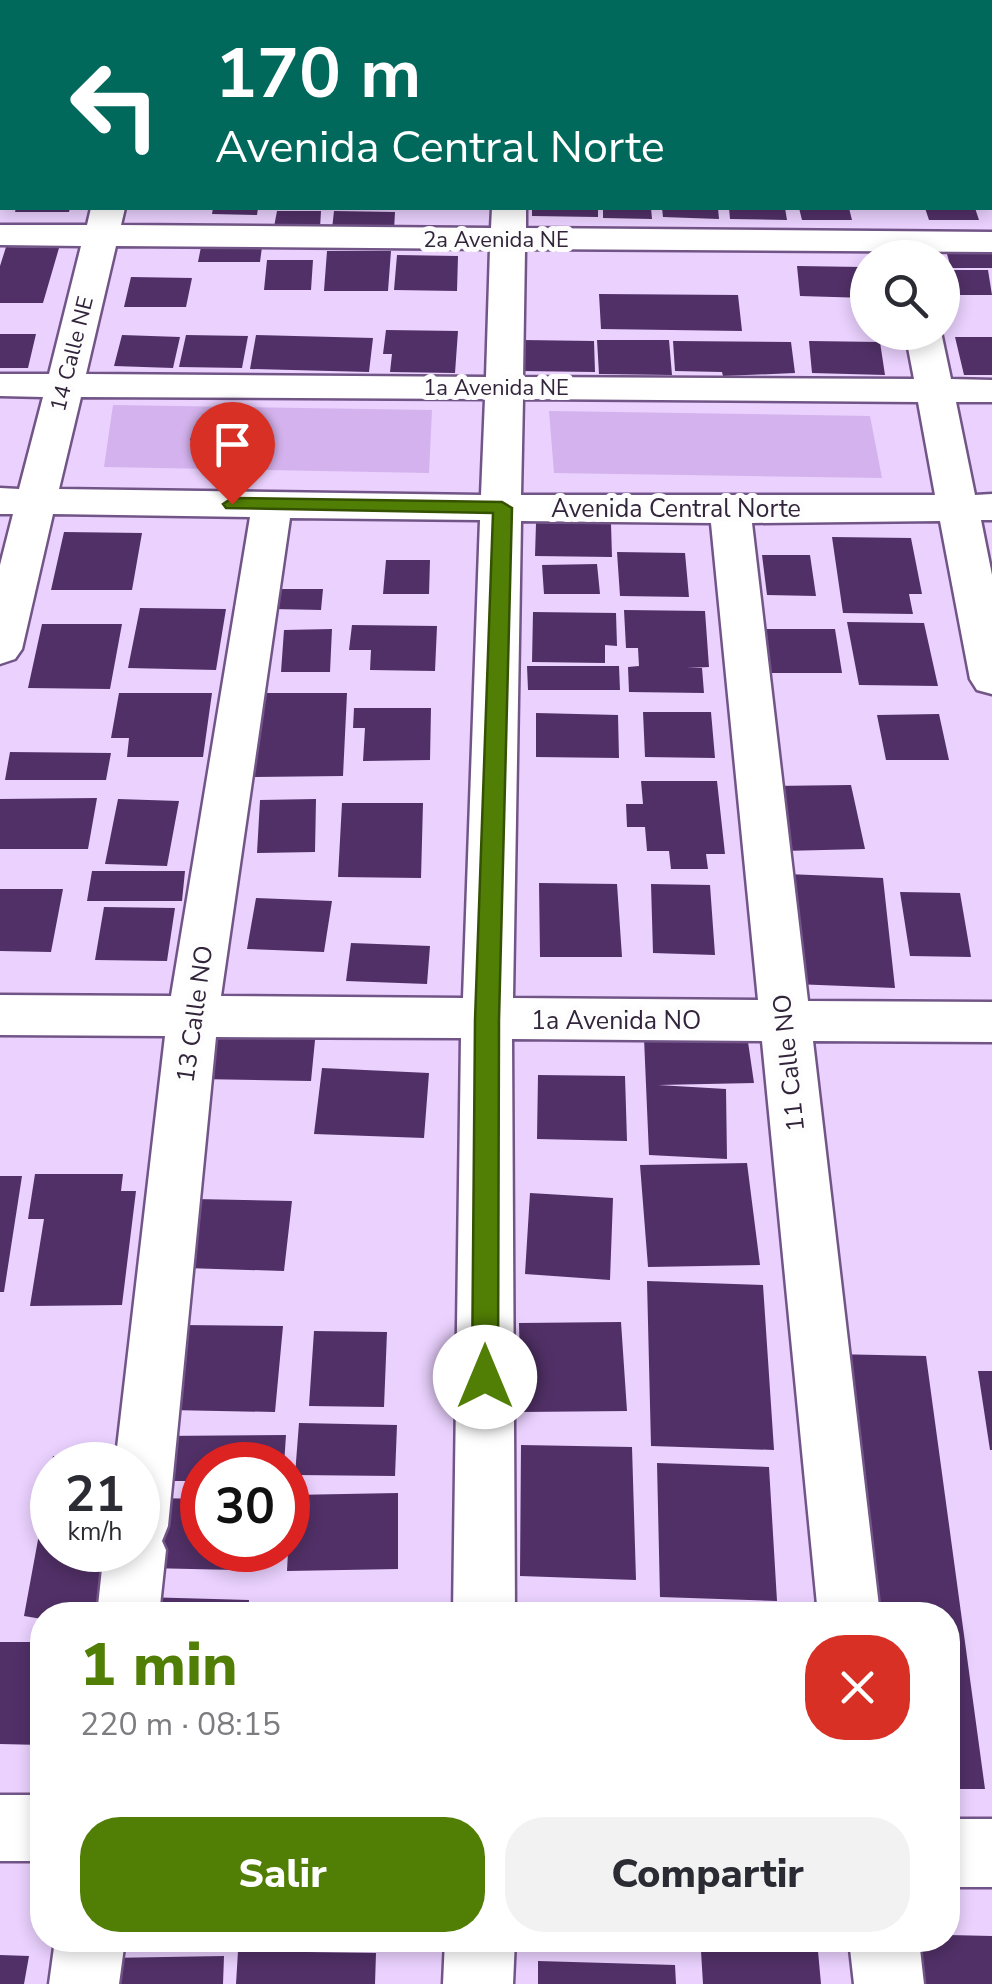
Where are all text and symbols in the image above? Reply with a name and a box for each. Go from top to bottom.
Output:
text: 170 m [215,26,421,122]
icon: left [50,40,180,170]
text: Avenida Central Norte [215,117,665,178]
street label: 2a Avenida NE [423,225,569,255]
map controls [850,240,960,350]
button: search [850,240,960,350]
street label: 14 Calle NE [43,293,101,415]
street label: 1a Avenida NE [423,373,569,403]
pin [190,402,275,505]
icon: arrive [205,417,260,472]
street label: Avenida Central Norte [551,492,801,526]
street label: 13 Calle NO [169,943,221,1085]
street label: 11 Calle NO [765,993,813,1133]
street label: 1a Avenida NO [531,1004,701,1038]
position arrow [433,1325,537,1429]
speed limit sign: 30 [180,1442,310,1572]
text: 21 [65,1460,125,1529]
text: km/h [67,1515,123,1549]
text: 1 min [80,1624,238,1706]
button: close [805,1635,910,1740]
text: 220 m · 08:15 [80,1703,281,1746]
button: Salir [80,1817,485,1932]
button: Compartir [505,1817,910,1932]

